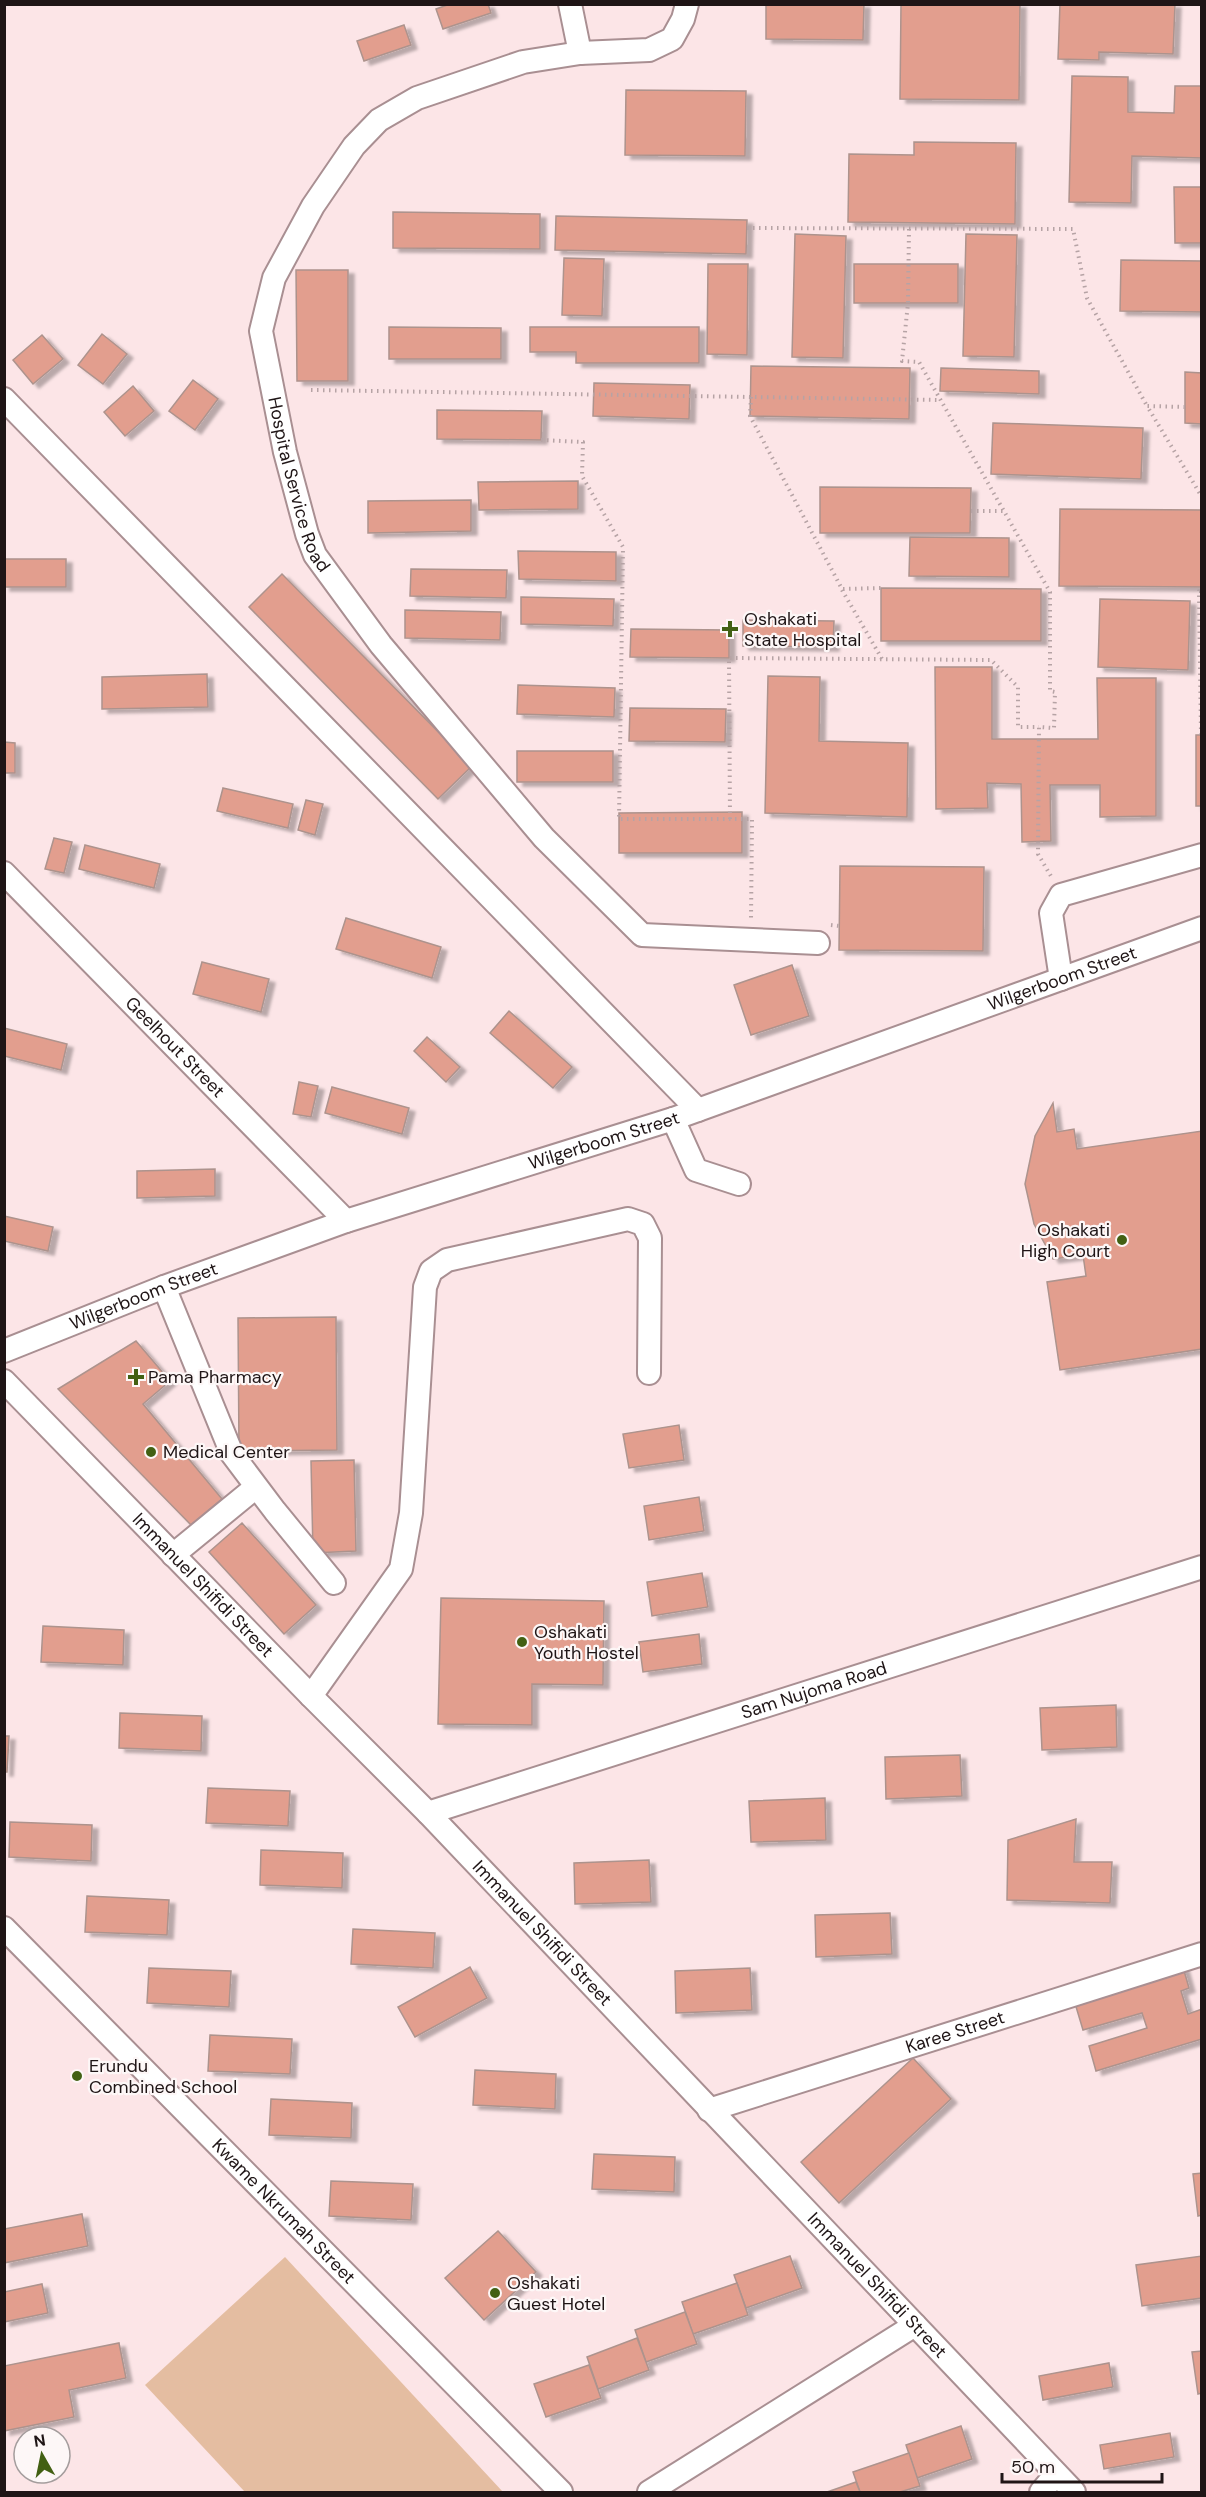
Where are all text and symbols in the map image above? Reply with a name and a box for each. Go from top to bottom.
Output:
street label: Hospital Service Road [262,395,336,577]
place label: Oshakati State Hospital [744,607,861,652]
marker: Oshakati State Hospital [721,620,739,638]
street label: Wilgerboom Street [984,941,1140,1016]
street label: Geelhout Street [120,991,230,1103]
street label: Wilgerboom Street [525,1106,683,1175]
place label: Oshakati High Court [1021,1218,1110,1263]
marker: Oshakati High Court [1115,1233,1129,1247]
street label: Wilgerboom Street [66,1257,221,1336]
place label: Pama Pharmacy [148,1365,282,1389]
marker: Pama Pharmacy [129,1370,143,1384]
place label: Medical Center [163,1440,290,1464]
marker: Medical Center [144,1445,158,1459]
street label: Immanuel Shifidi Street [127,1508,279,1662]
place label: Oshakati Youth Hostel [534,1620,639,1665]
marker: Oshakati Youth Hostel [515,1635,529,1649]
street label: Sam Nujoma Road [738,1656,890,1725]
street label: Immanuel Shifidi Street [467,1855,617,2011]
street label: Karee Street [902,2005,1007,2059]
place label: Erundu Combined School [89,2054,237,2099]
marker: Erundu Combined School [70,2069,84,2083]
street label: Kwame Nkrumah Street [207,2133,361,2289]
street label: Immanuel Shifidi Street [802,2207,952,2363]
place label: Oshakati Guest Hotel [507,2271,605,2316]
marker: Oshakati Guest Hotel [488,2286,502,2300]
north arrow [12,2425,72,2485]
text: N [32,2429,47,2452]
scale bar [1002,2446,1162,2484]
text: 50 m [1011,2455,1055,2479]

